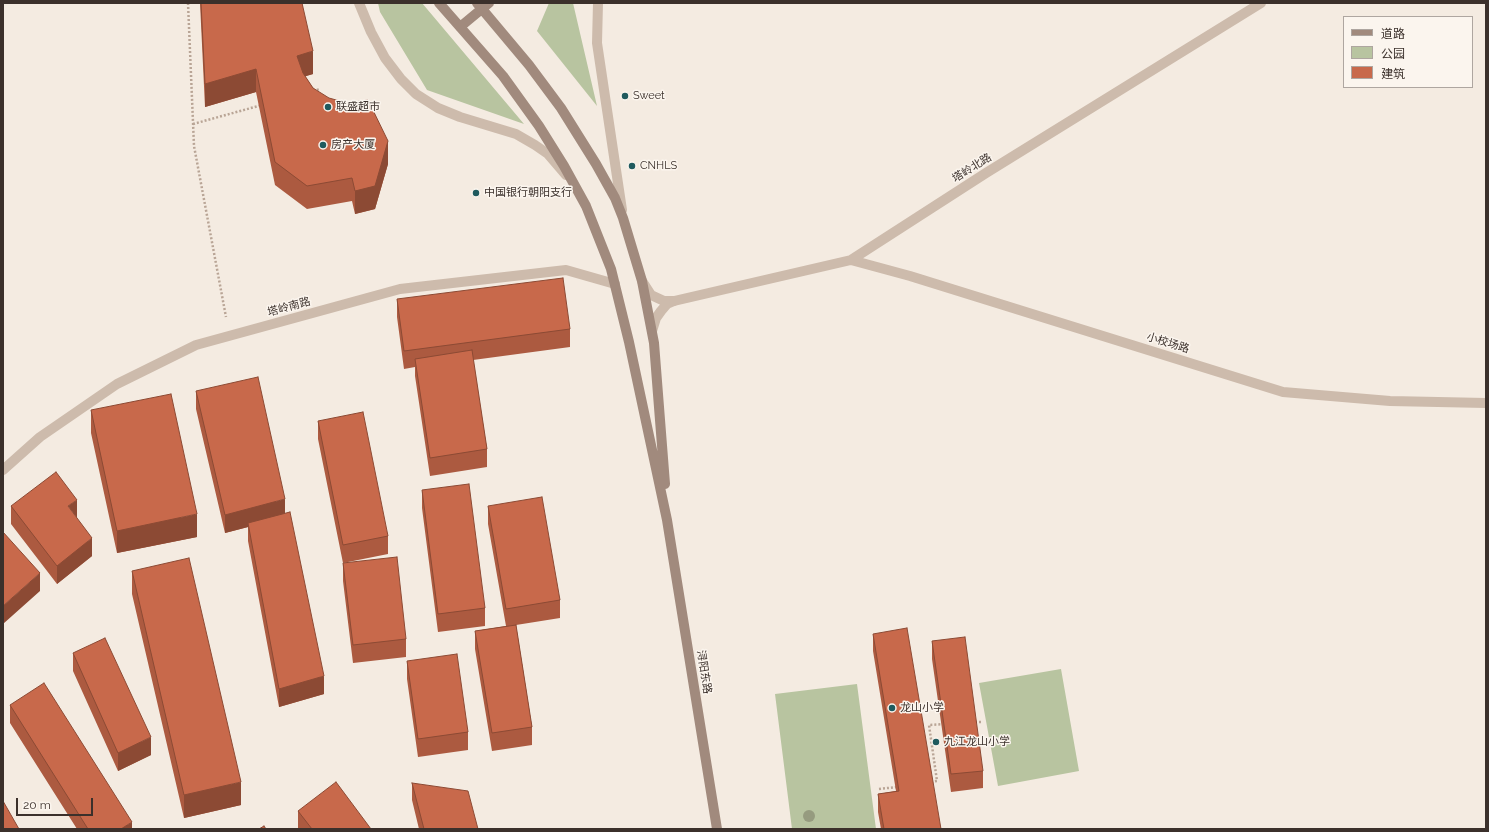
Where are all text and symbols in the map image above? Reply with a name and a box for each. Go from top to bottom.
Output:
legend [1343,16,1473,88]
text: 道路 [1381,27,1405,41]
text: 公园 [1381,47,1405,61]
text: 建筑 [1381,67,1405,81]
place label: Sweet [633,89,665,103]
marker: Sweet [620,91,630,101]
place label: 联盛超市 [336,100,380,114]
marker: 联盛超市 [323,102,333,112]
place label: 房产大厦 [331,138,375,152]
marker: 房产大厦 [318,140,328,150]
street label: 塔岭北路 [950,151,994,185]
place label: CNHLS [640,159,677,173]
marker: CNHLS [627,161,637,171]
place label: 中国银行朝阳支行 [484,186,572,200]
marker: 中国银行朝阳支行 [471,188,481,198]
street label: 塔岭南路 [266,295,312,319]
street label: 小校场路 [1145,330,1191,356]
street label: 浔阳东路 [694,649,714,695]
place label: 龙山小学 [900,701,944,715]
marker: 龙山小学 [887,703,897,713]
place label: 九江龙山小学 [944,735,1010,749]
marker: 九江龙山小学 [931,737,941,747]
scale bar [18,790,95,816]
text: 20 m [23,798,51,812]

